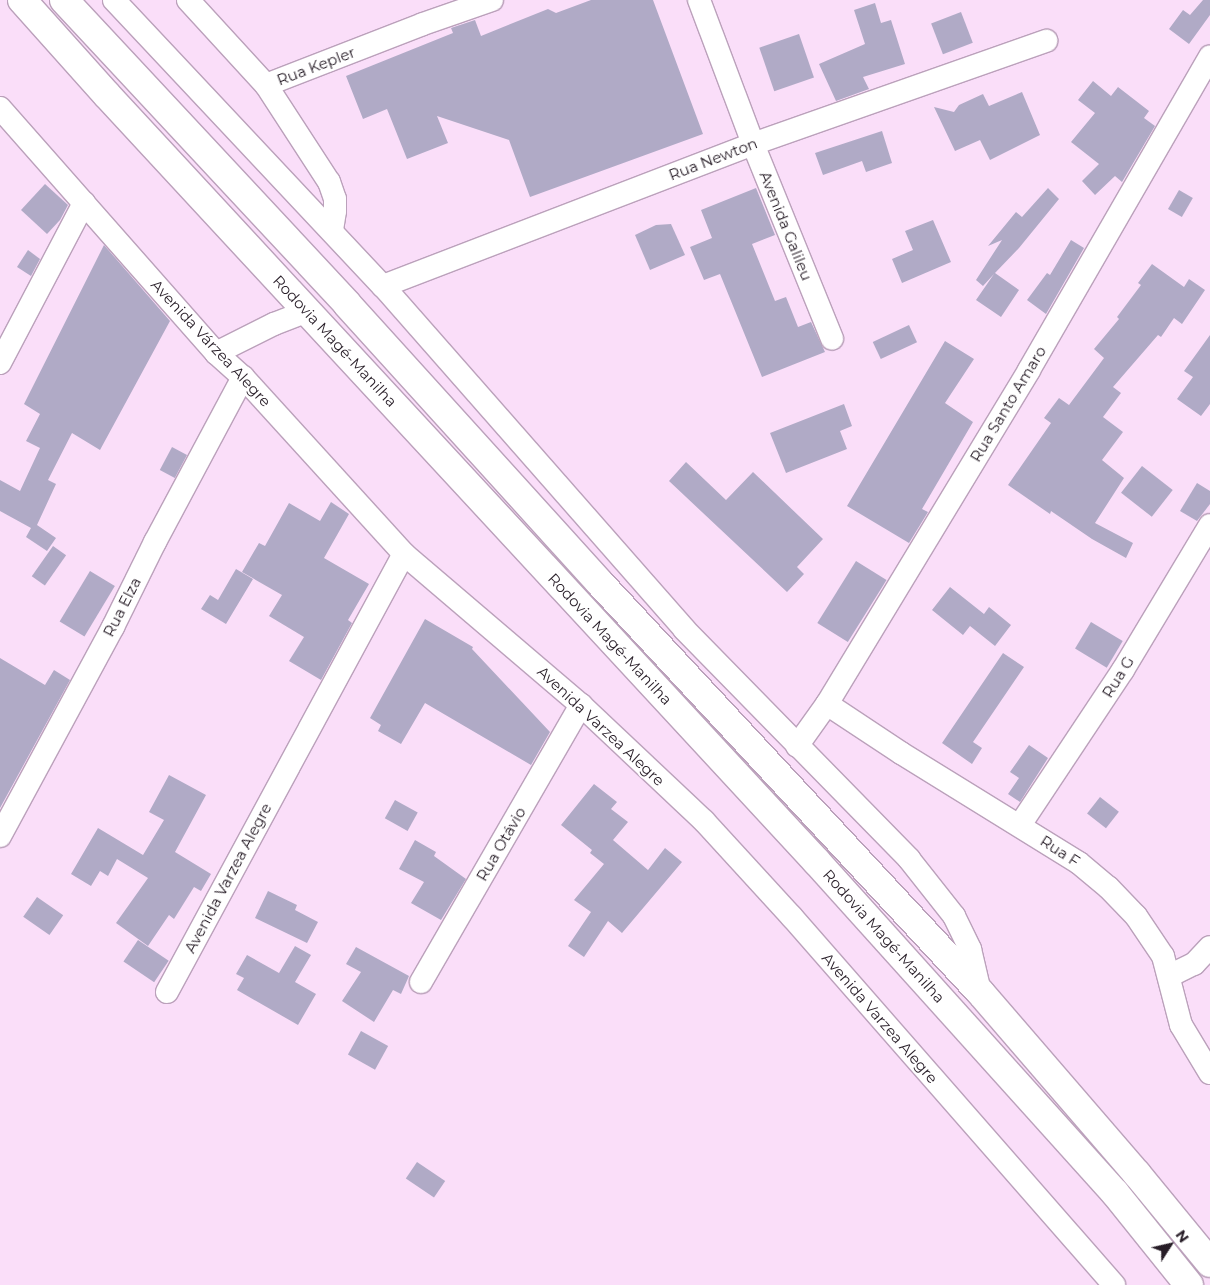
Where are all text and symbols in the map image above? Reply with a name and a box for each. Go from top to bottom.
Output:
street label: Rua Kepler [274,43,358,89]
street label: Rua Newton [666,134,760,184]
street label: Avenida Galileu [756,169,816,283]
street label: Rodovia Magé-Manilha [269,271,401,411]
street label: Avenida Várzea Alegre [147,276,275,410]
street label: Rua Santo Amaro [966,343,1050,465]
street label: Rodovia Magé-Manilha [544,569,676,709]
street label: Rua Elza [99,574,145,640]
street label: Rua G [1098,653,1138,701]
street label: Avenida Varzea Alegre [534,662,668,790]
street label: Avenida Varzea Alegre [181,800,275,956]
street label: Rua Otávio [473,804,529,884]
street label: Rua F [1037,832,1083,870]
street label: Rodovia Magé-Manilha [819,866,949,1006]
street label: Avenida Varzea Alegre [818,949,942,1087]
north arrow [1145,1220,1195,1270]
text: N [1172,1227,1193,1246]

